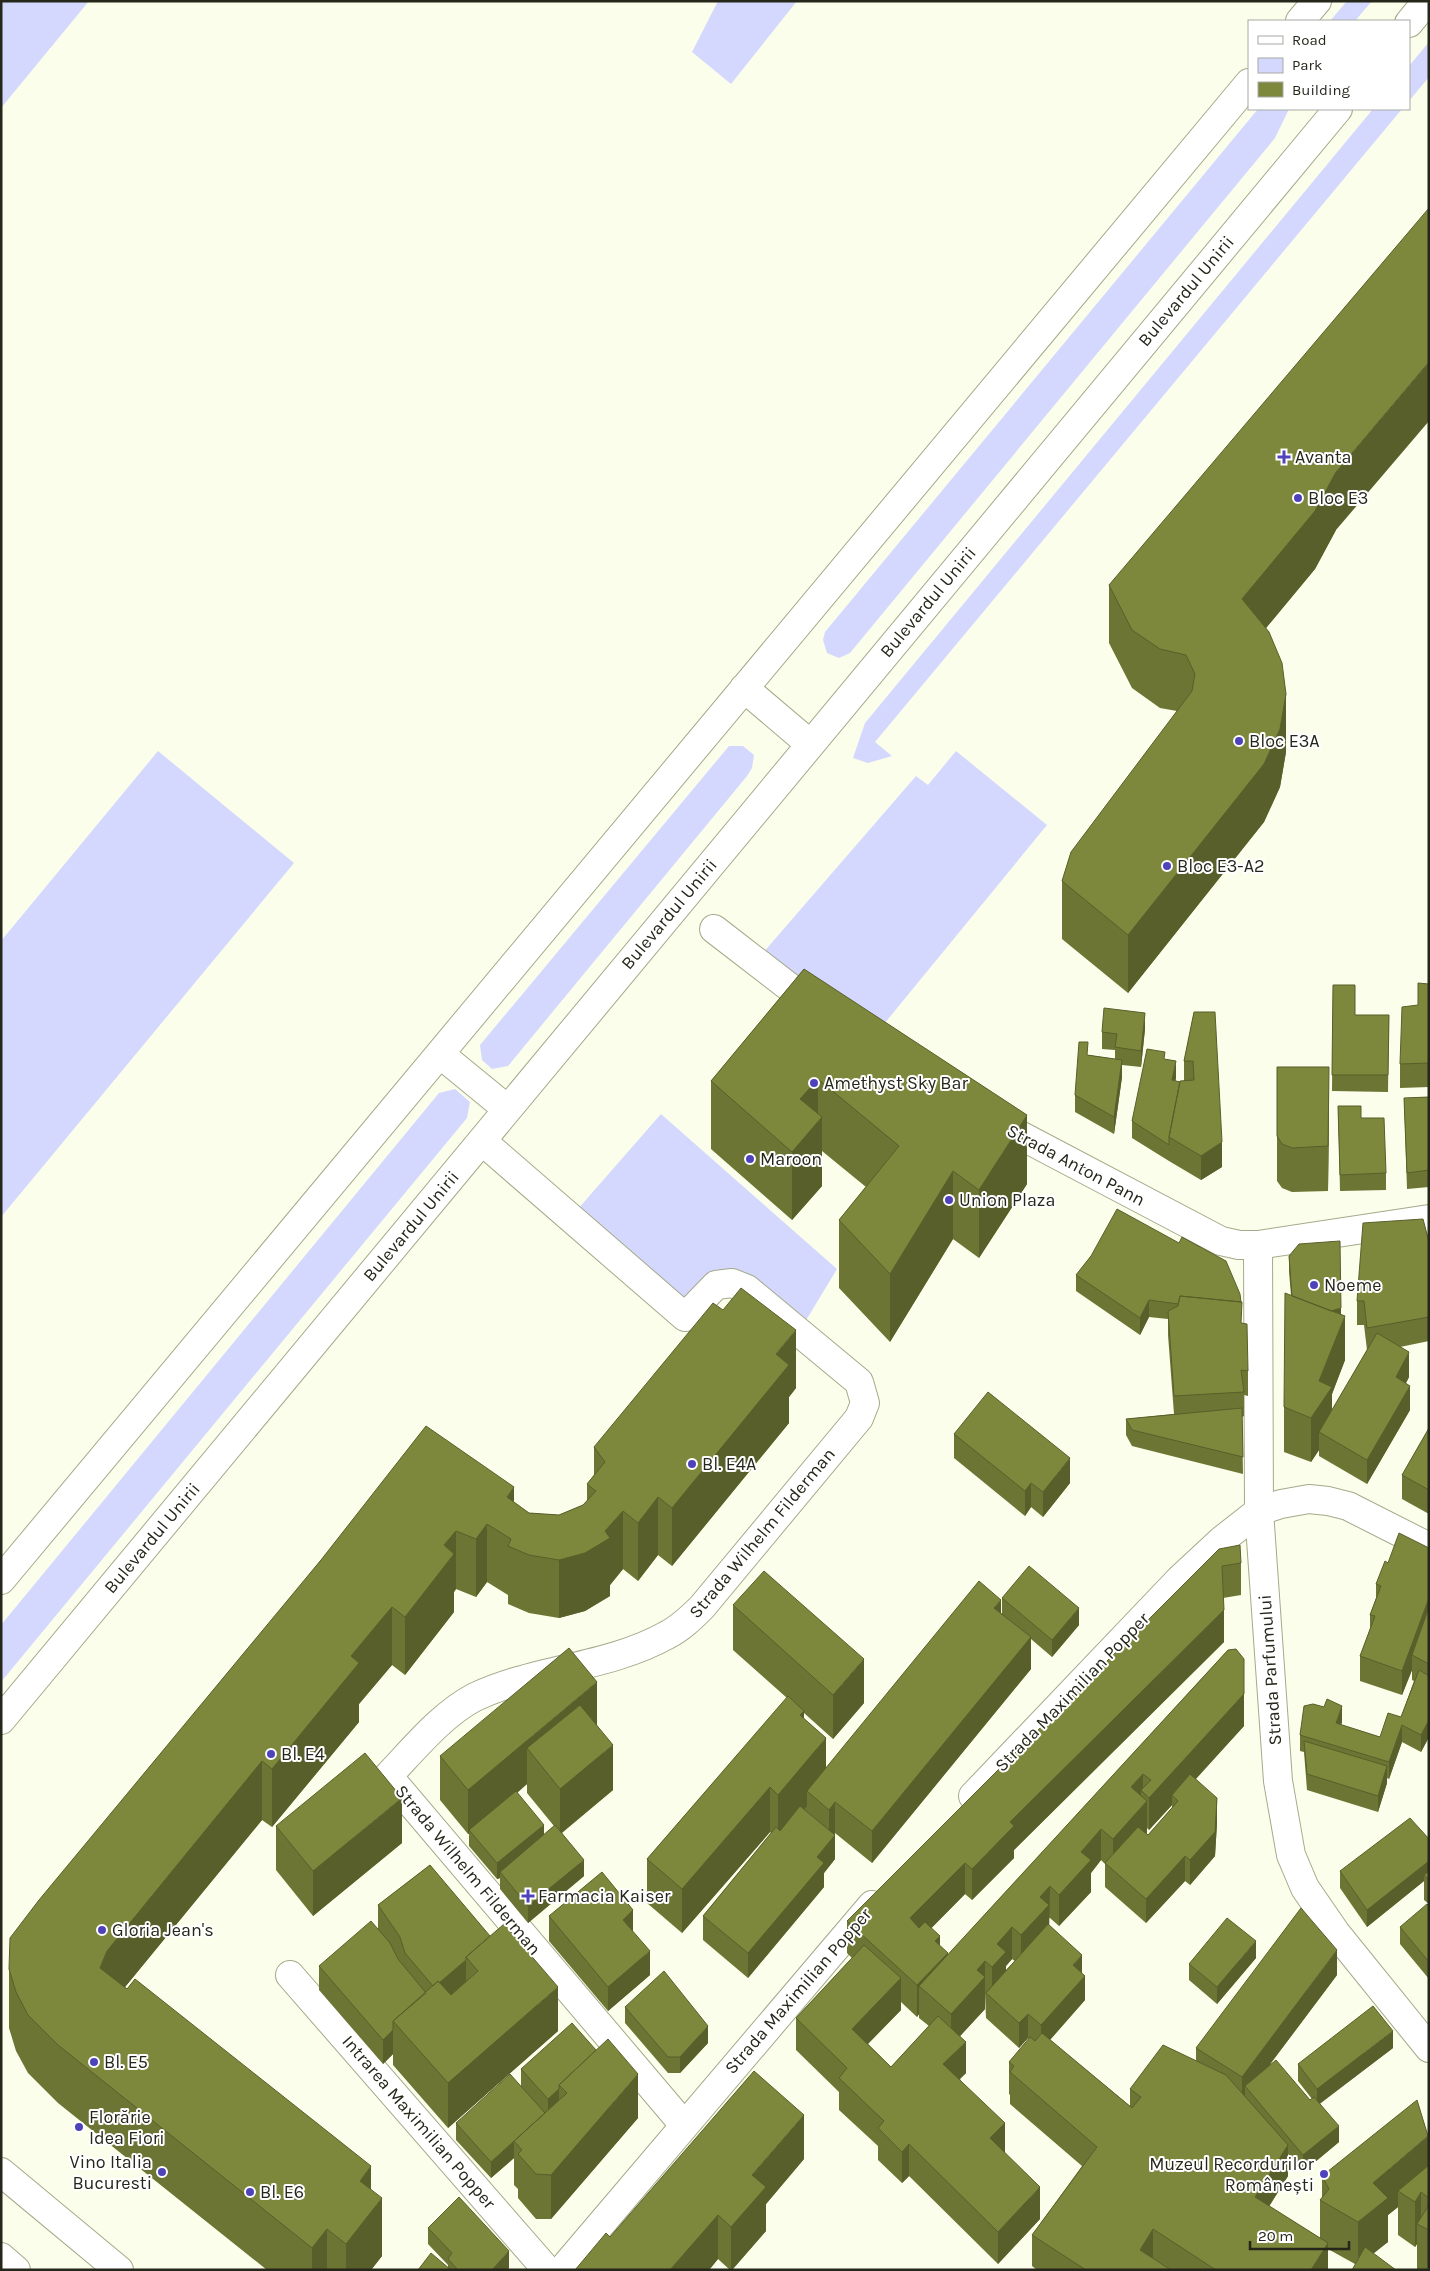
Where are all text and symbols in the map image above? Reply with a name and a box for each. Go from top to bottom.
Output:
legend [1248,20,1410,110]
text: Road [1292,31,1327,49]
text: Park [1292,56,1322,74]
text: Building [1292,81,1350,99]
street label: Bulevardul Unirii [1133,231,1239,351]
place label: Avanta [1295,446,1351,468]
marker: Avanta [1277,450,1291,464]
place label: Bloc E3 [1308,487,1368,509]
marker: Bloc E3 [1292,492,1304,504]
street label: Bulevardul Unirii [875,542,981,662]
place label: Bloc E3A [1249,730,1320,752]
marker: Bloc E3A [1233,735,1245,747]
street label: Bulevardul Unirii [616,854,722,974]
place label: Bloc E3-A2 [1177,855,1264,877]
marker: Bloc E3-A2 [1161,860,1173,872]
place label: Amethyst Sky Bar [824,1072,968,1094]
marker: Amethyst Sky Bar [808,1077,820,1089]
street label: Strada Anton Pann [1003,1119,1149,1211]
place label: Maroon [760,1148,822,1170]
marker: Maroon [744,1153,756,1165]
street label: Bulevardul Unirii [358,1166,464,1286]
place label: Union Plaza [959,1189,1055,1211]
marker: Union Plaza [943,1194,955,1206]
place label: Noeme [1324,1274,1381,1296]
marker: Noeme [1308,1279,1320,1291]
street label: Strada Wilhelm Filderman [684,1443,840,1623]
place label: Bl. E4A [702,1453,756,1475]
marker: Bl. E4A [686,1458,698,1470]
street label: Bulevardul Unirii [99,1478,205,1598]
street label: Strada Parfumului [1254,1594,1286,1746]
street label: Strada Maximilian Popper [990,1607,1154,1776]
place label: Bl. E4 [281,1743,325,1765]
marker: Bl. E4 [265,1748,277,1760]
street label: Strada Wilhelm Filderman [390,1780,546,1960]
place label: Farmacia Kaiser [538,1885,671,1907]
marker: Farmacia Kaiser [522,1890,534,1902]
street label: Strada Maximilian Popper [720,1903,876,2079]
place label: Gloria Jean's [112,1919,214,1941]
marker: Gloria Jean's [96,1924,108,1936]
street label: Intrarea Maximilian Popper [338,2031,501,2214]
place label: Bl. E5 [104,2051,148,2073]
marker: Bl. E5 [88,2056,100,2068]
place label: Florărie Idea Fiori [89,2106,165,2149]
marker: Florărie Idea Fiori [73,2121,85,2133]
place label: Vino Italia Bucuresti [70,2151,152,2194]
place label: Muzeul Recordurilor Românești [1149,2153,1314,2196]
marker: Vino Italia Bucuresti [156,2166,168,2178]
marker: Muzeul Recordurilor Românești [1318,2168,1330,2180]
place label: Bl. E6 [260,2181,304,2203]
marker: Bl. E6 [244,2186,256,2198]
scale bar [1250,2218,1349,2250]
text: 20 m [1258,2227,1293,2245]

